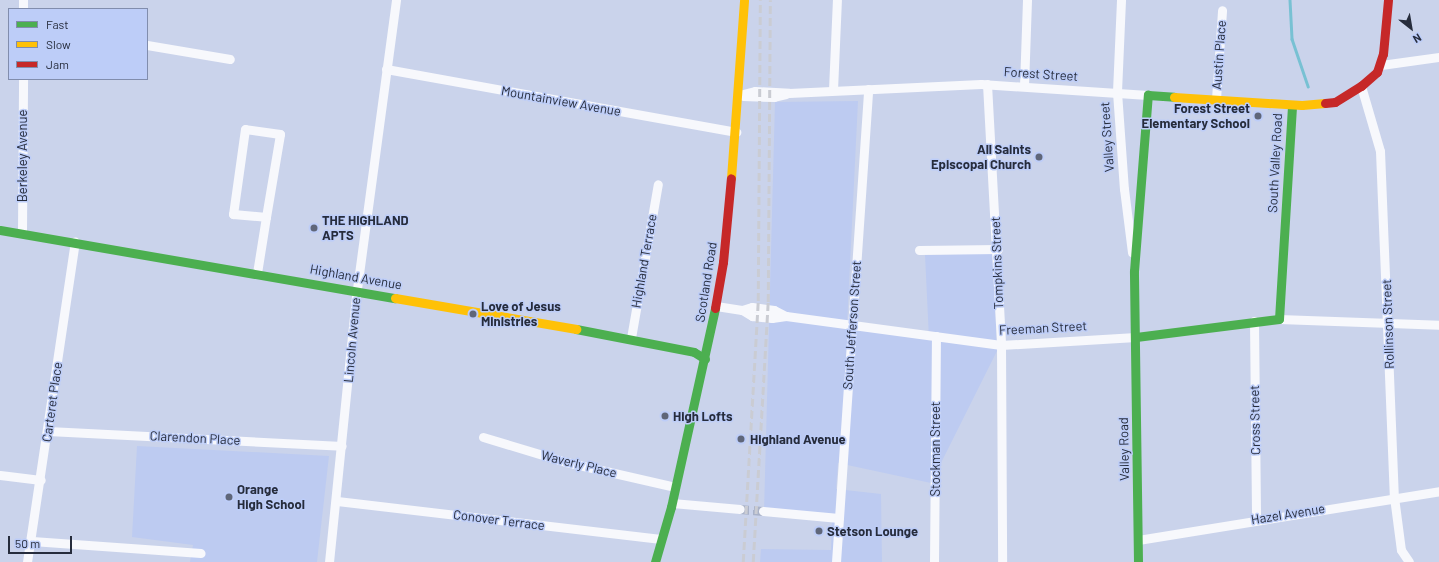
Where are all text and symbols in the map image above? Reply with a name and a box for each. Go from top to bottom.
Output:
legend [8,8,148,80]
north arrow [1391,8,1431,48]
text: Fast [46,17,69,31]
street label: Austin Place [1209,20,1229,90]
text: N [1411,31,1424,46]
text: Slow [46,37,71,51]
text: Jam [46,57,69,71]
street label: Forest Street [1003,64,1079,84]
street label: Mountainview Avenue [500,83,622,119]
street label: Valley Street [1097,101,1117,173]
place label: Forest Street Elementary School [1142,101,1250,132]
street label: Berkeley Avenue [14,110,30,202]
marker: Forest Street Elementary School [1253,111,1263,121]
street label: South Valley Road [1265,113,1285,213]
place label: All Saints Episcopal Church [931,142,1031,173]
marker: All Saints Episcopal Church [1034,152,1044,162]
place label: THE HIGHLAND APTS [322,213,409,244]
street label: Highland Terrace [628,213,660,309]
street label: Tompkins Street [988,216,1006,310]
marker: THE HIGHLAND APTS [309,223,319,233]
street label: Scotland Road [692,241,720,323]
street label: South Jefferson Street [840,260,864,390]
street label: Highland Avenue [309,261,403,293]
street label: Rollinson Street [1379,279,1397,369]
street label: Lincoln Avenue [341,297,363,383]
place label: Love of Jesus Ministries [481,299,561,330]
marker: Love of Jesus Ministries [468,309,478,319]
street label: Freeman Street [999,318,1087,338]
street label: Carteret Place [39,361,65,443]
street label: Cross Street [1247,385,1263,455]
street label: Stockman Street [927,402,943,496]
place label: High Lofts [673,408,732,424]
marker: High Lofts [660,411,670,421]
street label: Valley Road [1116,417,1132,481]
street label: Clarendon Place [149,428,241,448]
place label: Highland Avenue [750,431,846,447]
marker: Highland Avenue [735,433,747,445]
street label: Waverly Place [539,447,619,481]
place label: Orange High School [237,482,305,513]
marker: Orange High School [224,492,234,502]
street label: Hazel Avenue [1250,500,1326,528]
street label: Conover Terrace [452,507,546,533]
place label: Stetson Lounge [827,523,918,539]
marker: Stetson Lounge [814,526,824,536]
scale bar [10,528,74,554]
text: 50 m [15,536,40,550]

